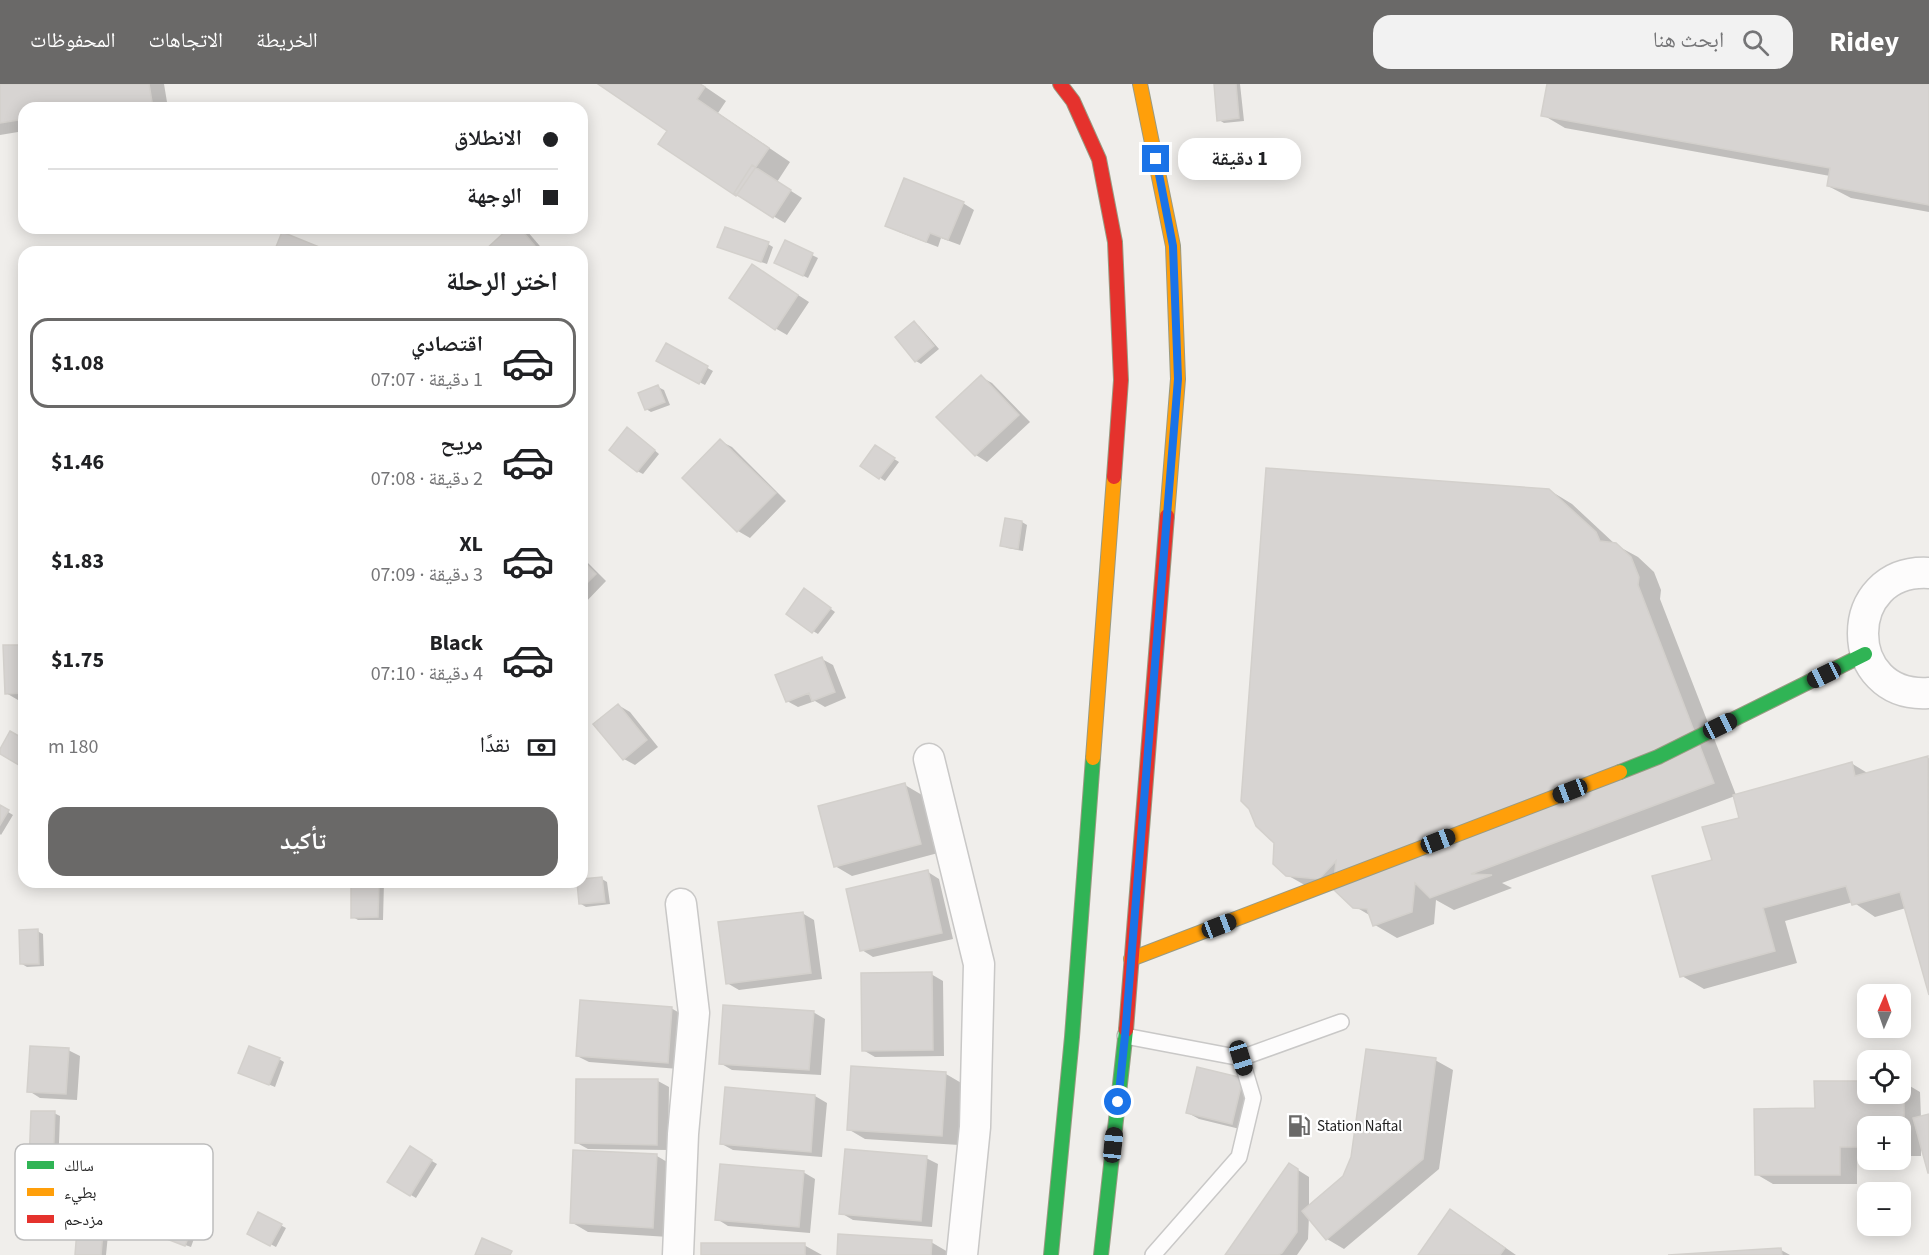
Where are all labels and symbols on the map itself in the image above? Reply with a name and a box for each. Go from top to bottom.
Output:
callout: 1 دقيقة [1177,138,1300,180]
route end [1142,145,1169,172]
car [1804,659,1844,691]
car [1700,710,1740,742]
car [1550,776,1590,806]
car [1418,826,1458,856]
car [1199,911,1239,941]
north arrow [1857,984,1911,1038]
car [1227,1038,1255,1078]
route start [1104,1088,1131,1115]
fuel station icon: Station Naftal [1286,1113,1312,1139]
place label: Station Naftal [1317,1116,1402,1137]
car [1102,1126,1124,1164]
legend [15,1144,213,1240]
text: سالك [64,1155,94,1177]
text: بطيء [64,1182,96,1205]
text: مزدحم [64,1209,103,1231]

